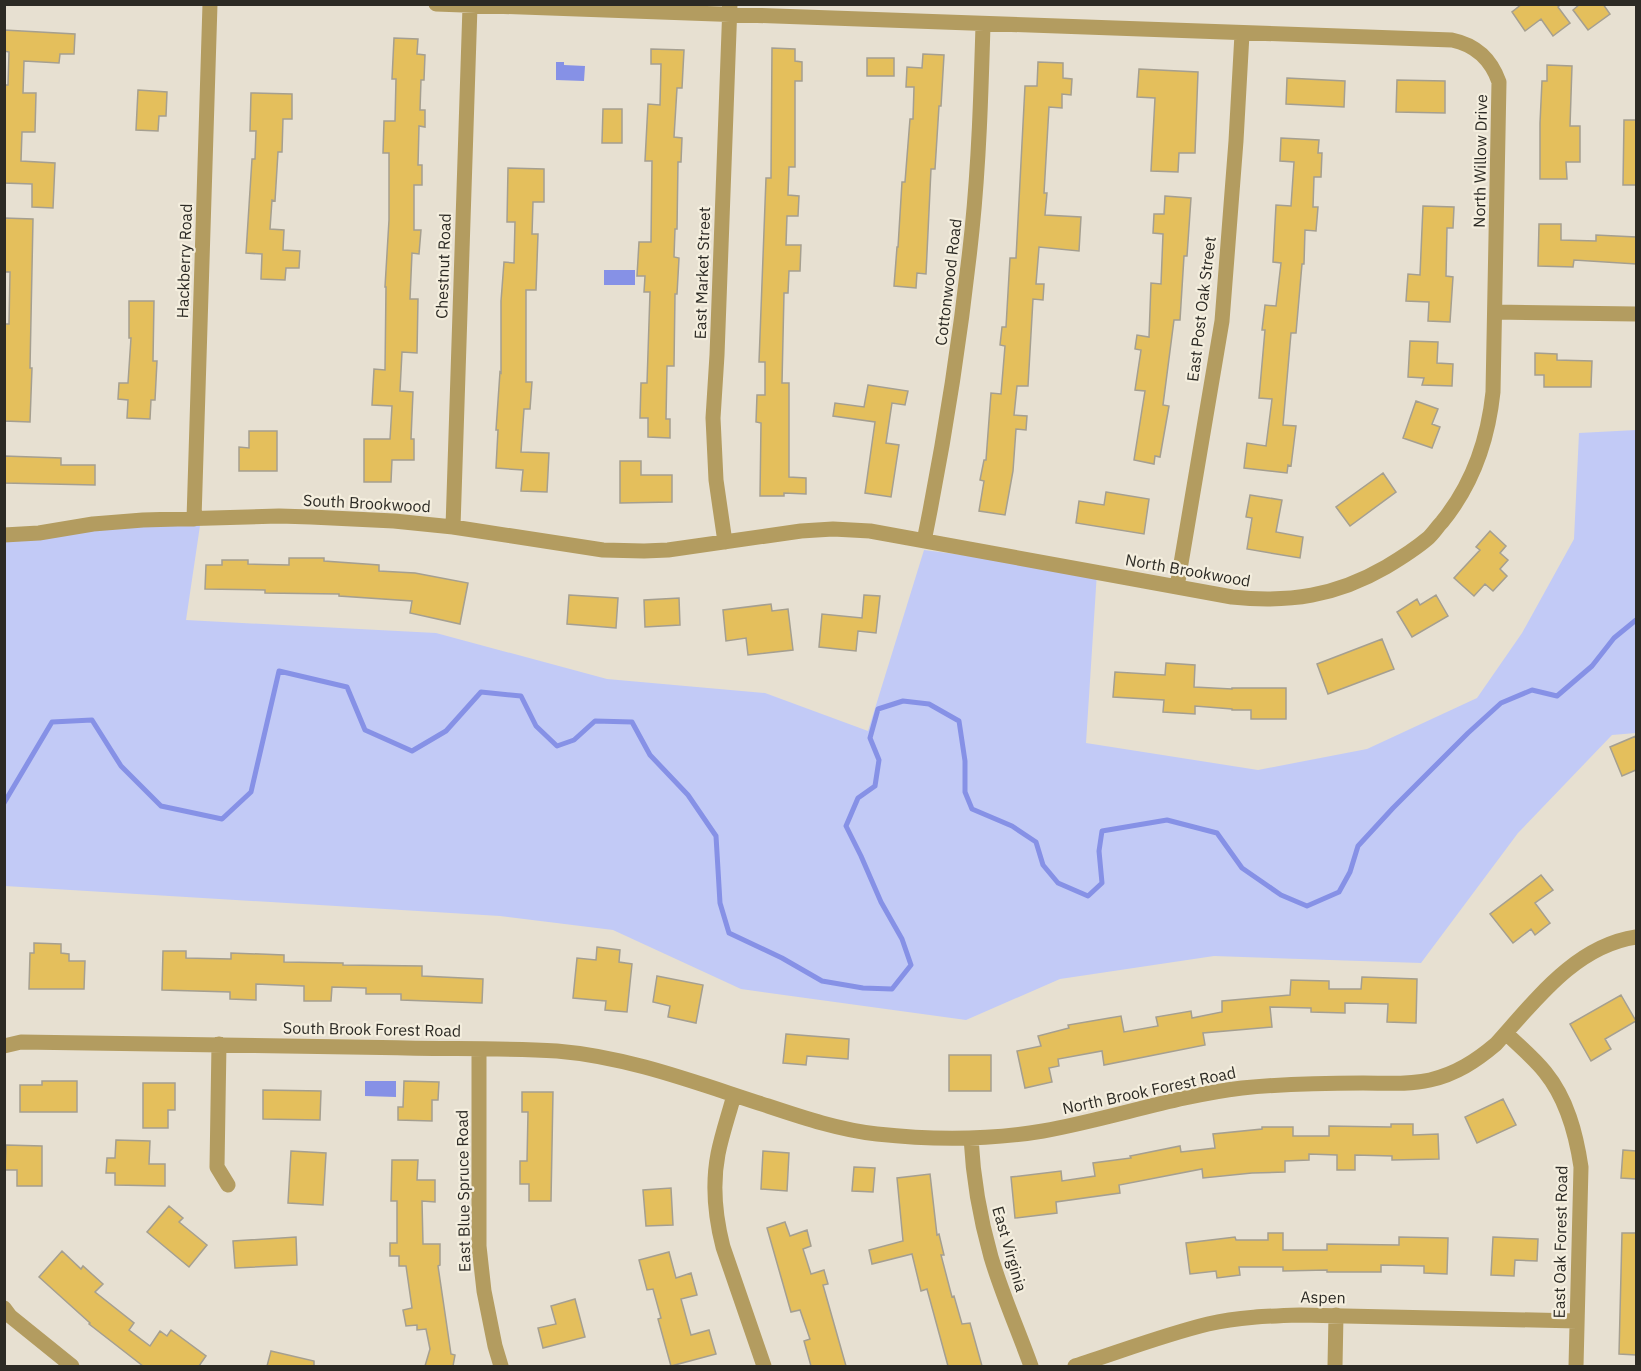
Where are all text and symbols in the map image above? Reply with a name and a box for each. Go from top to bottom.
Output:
street label: North Willow Drive [1469,94,1491,228]
street label: Hackberry Road [172,203,196,319]
street label: East Market Street [690,206,714,340]
street label: Chestnut Road [431,213,455,319]
street label: Cottonwood Road [930,217,966,347]
street label: East Post Oak Street [1182,235,1220,383]
street label: South Brookwood [303,490,431,516]
street label: North Brookwood [1124,549,1252,591]
street label: South Brook Forest Road [283,1017,461,1041]
street label: North Brook Forest Road [1060,1062,1238,1118]
street label: East Blue Spruce Road [452,1110,474,1272]
street label: East Oak Forest Road [1549,1165,1571,1319]
street label: East Virginia [988,1204,1032,1295]
street label: Aspen [1300,1287,1346,1307]

